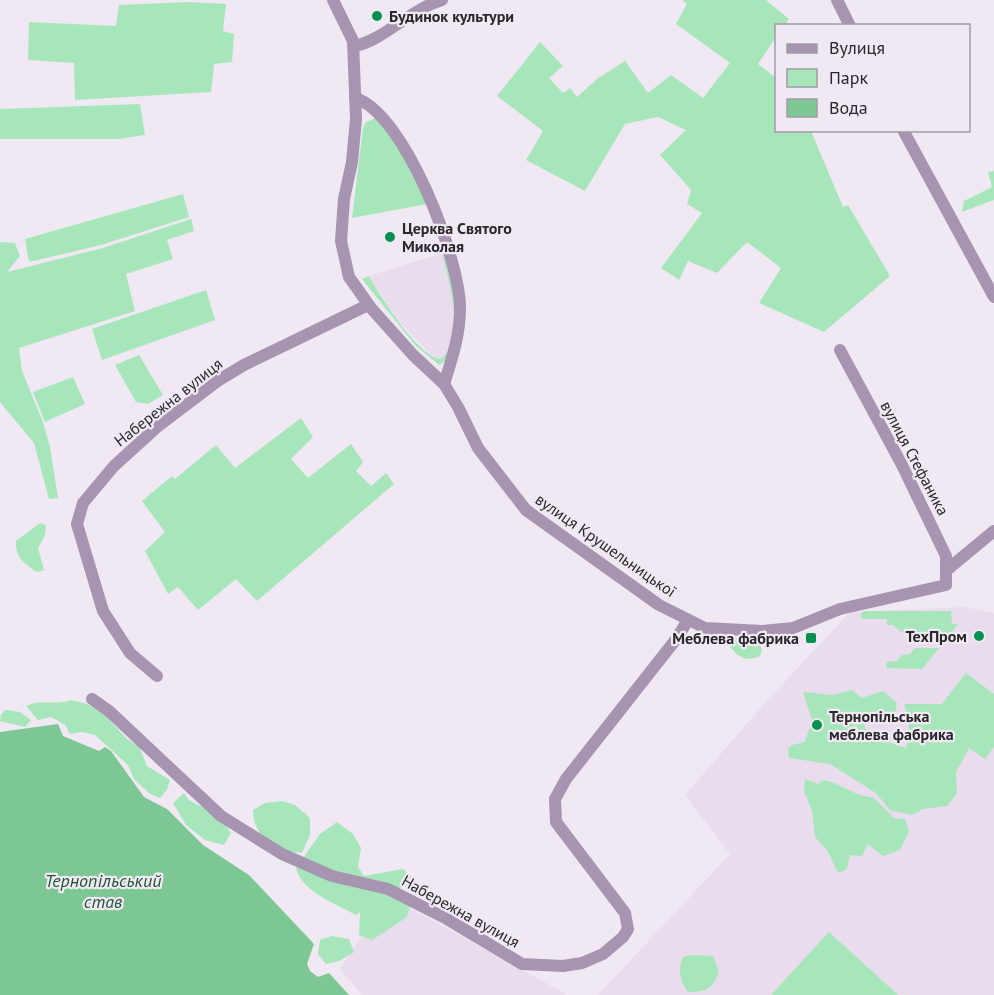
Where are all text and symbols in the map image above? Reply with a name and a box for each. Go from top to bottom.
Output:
place label: Будинок культури [389,6,514,26]
marker: Будинок культури [370,9,384,23]
legend [775,24,970,132]
text: Вулиця [829,36,885,59]
text: Парк [829,66,869,89]
text: Вода [829,96,868,119]
place label: Церква Святого Миколая [402,218,512,256]
marker: Церква Святого Миколая [383,230,397,244]
street label: Набережна вулиця [110,354,226,450]
street label: вулиця Стефаника [876,397,954,519]
street label: вулиця Крушельницької [532,489,680,601]
place label: ТехПром [905,626,967,646]
place label: Меблева фабрика [672,628,799,648]
marker: ТехПром [972,629,986,643]
marker: Меблева фабрика [804,631,818,645]
place label: Тернопільська меблева фабрика [829,706,954,744]
marker: Тернопільська меблева фабрика [810,718,824,732]
water label: Тернопільський став [45,869,161,913]
street label: Набережна вулиця [398,870,524,952]

